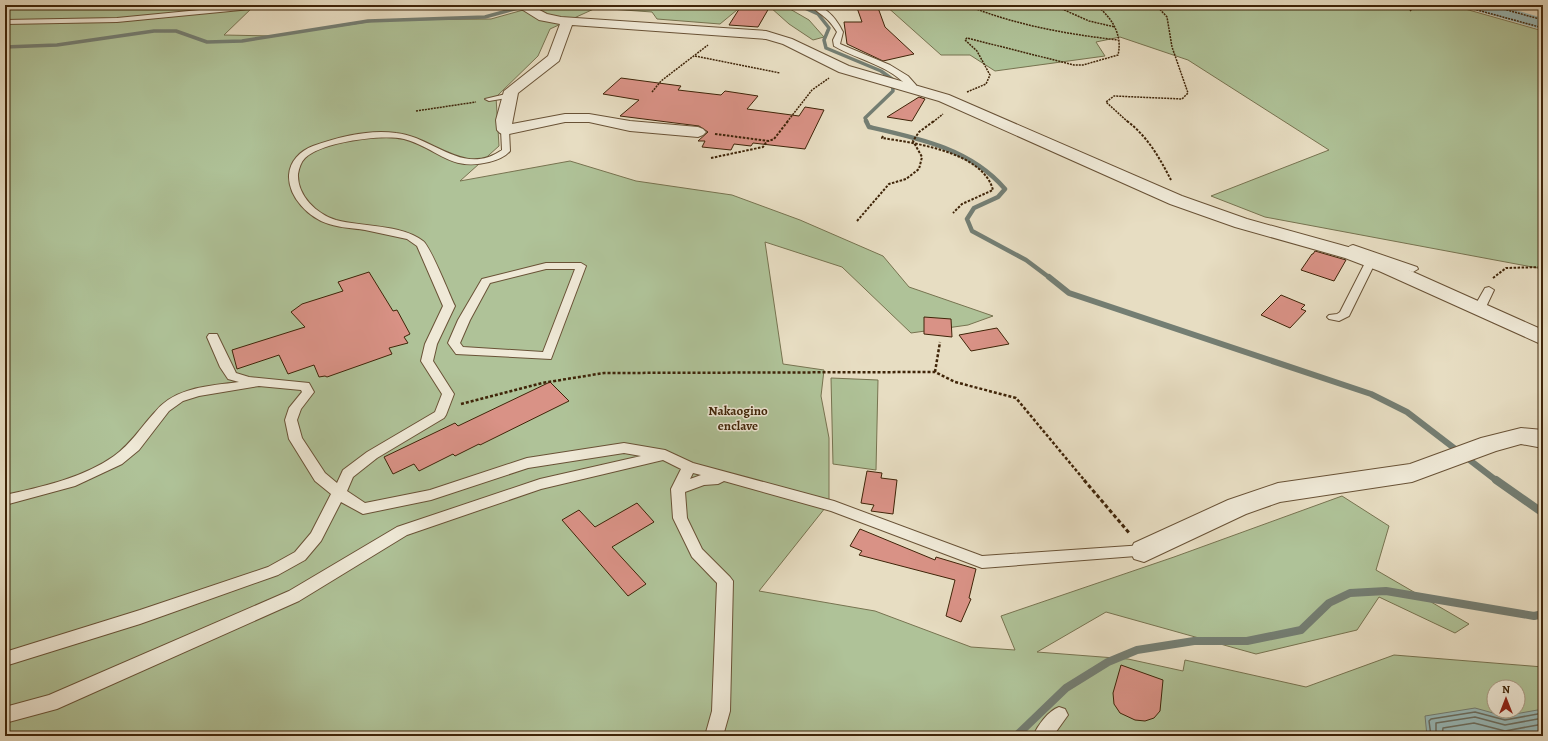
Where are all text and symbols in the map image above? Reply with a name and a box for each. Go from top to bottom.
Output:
district label: Nakaogino enclave [708,402,768,434]
north arrow [1486,679,1526,719]
text: N [1502,682,1510,697]

